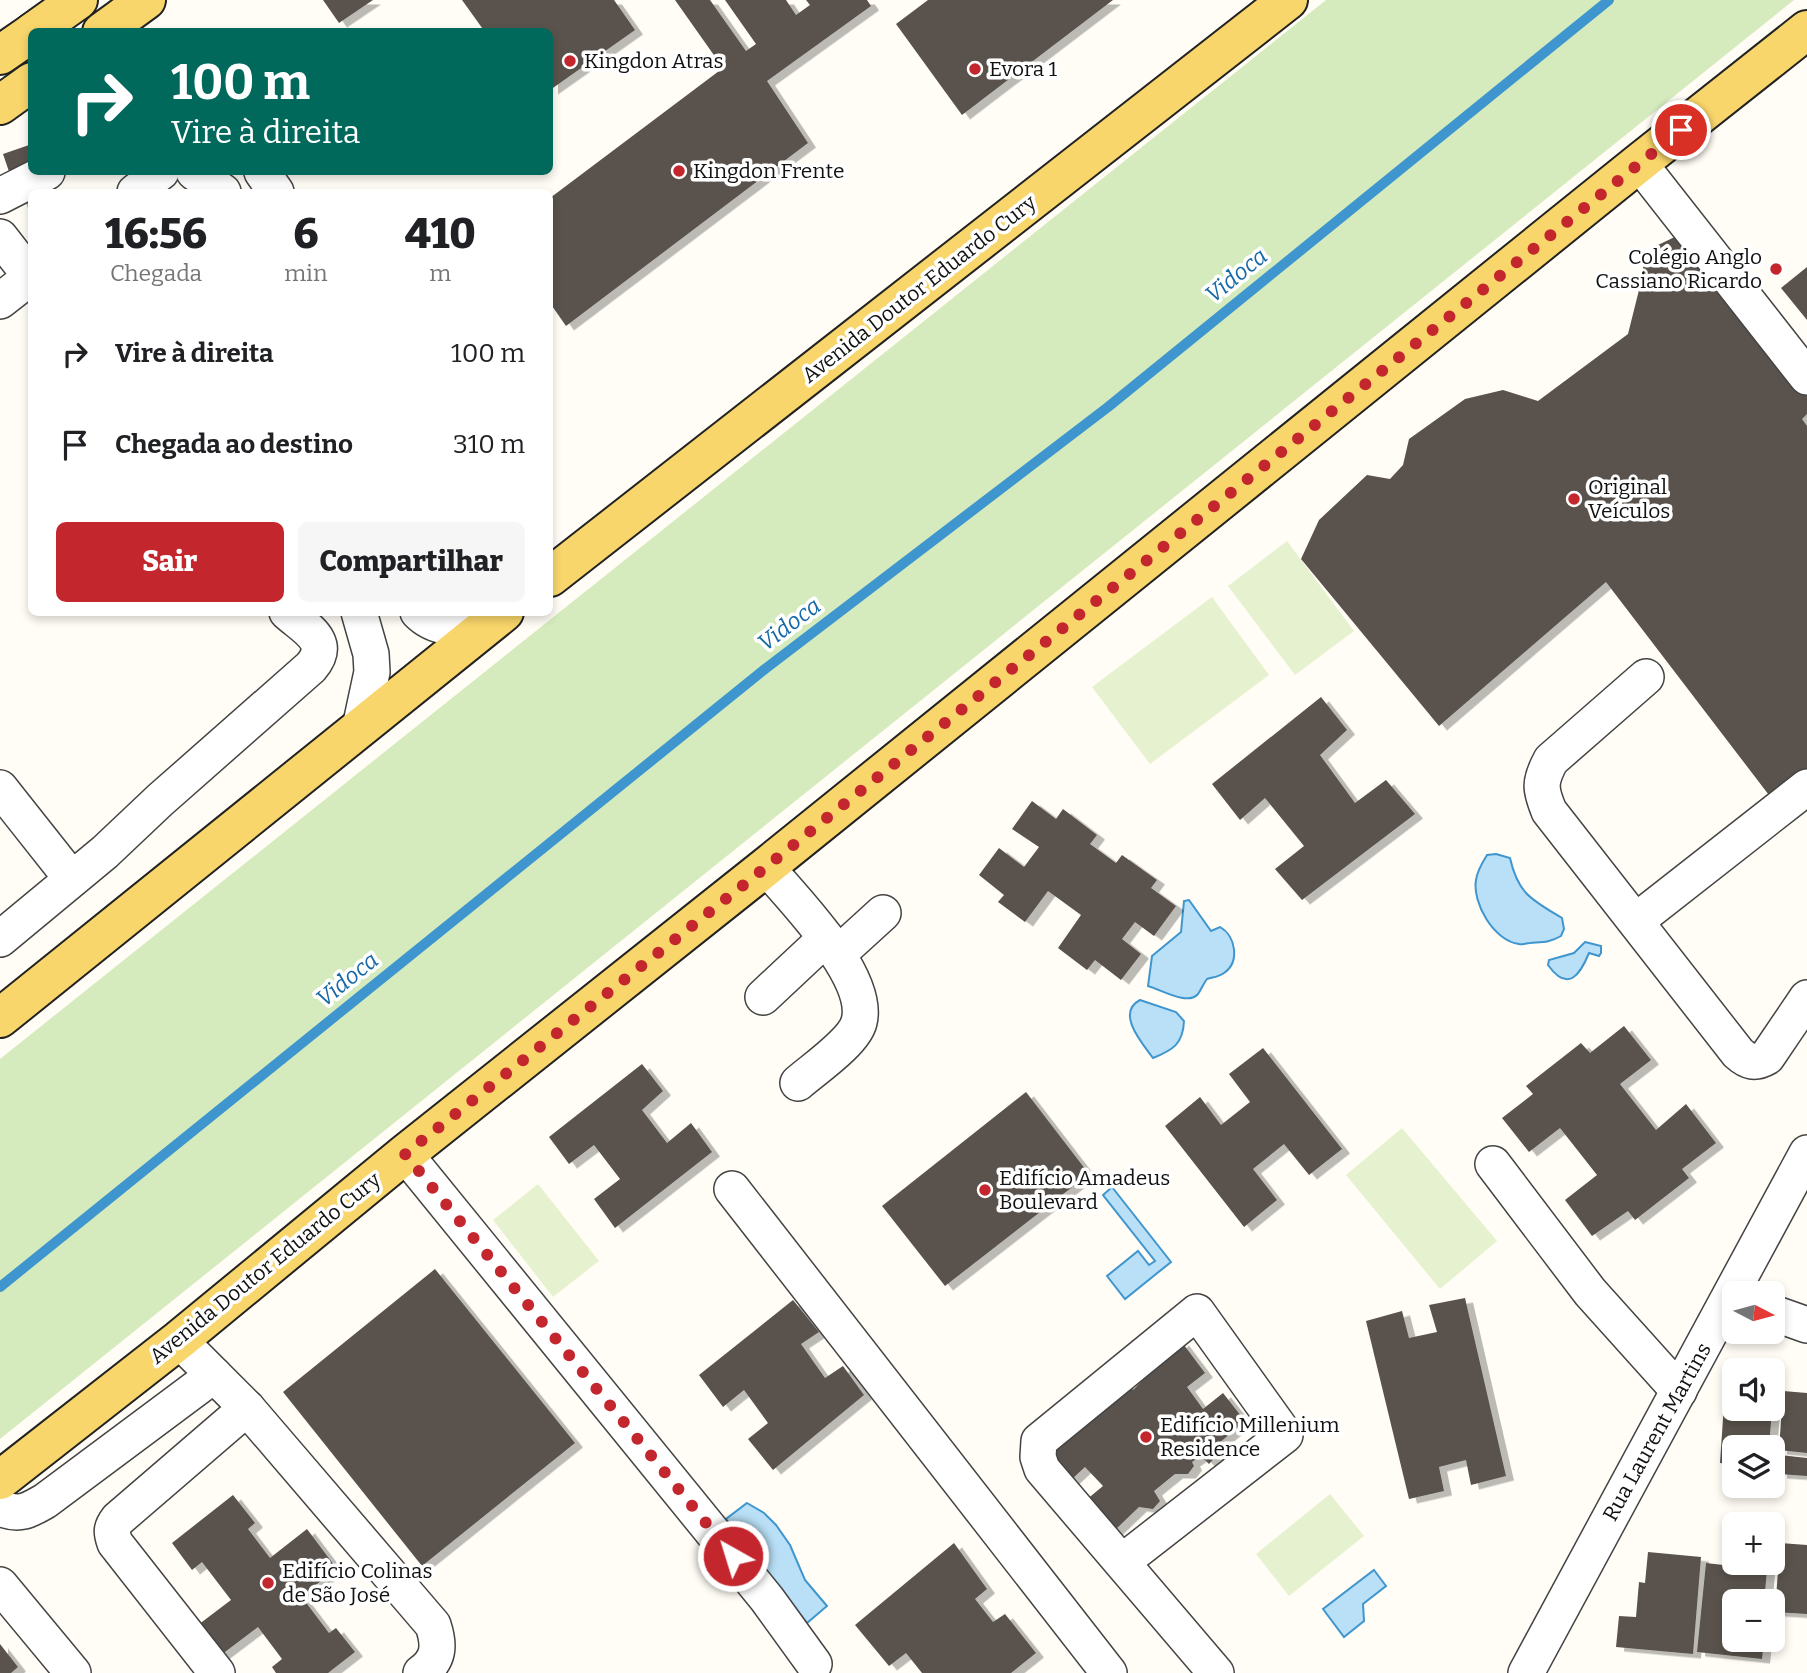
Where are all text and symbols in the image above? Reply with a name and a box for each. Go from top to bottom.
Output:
place label: Kingdon Atras [584,48,724,74]
text: 100 m [171,53,310,112]
marker: Kingdon Atras [562,53,578,69]
icon: right [56,56,147,147]
place label: Evora 1 [989,56,1057,82]
marker: Evora 1 [967,61,983,77]
pin [1651,100,1711,160]
icon: arrive [1662,111,1700,149]
text: Vire à direita [171,113,360,151]
place label: Kingdon Frente [693,158,844,184]
marker: Kingdon Frente [671,163,687,179]
street label: Avenida Doutor Eduardo Cury [797,189,1042,389]
text: 16:56 [105,209,207,259]
text: 6 [293,209,318,259]
text: 410 [405,209,476,259]
water label: Vidoca [1199,242,1273,308]
place label: Colégio Anglo Cassiano Ricardo [1595,244,1762,294]
text: Chegada [110,259,202,287]
text: min [284,259,328,287]
text: m [429,259,451,287]
marker: Colégio Anglo Cassiano Ricardo [1768,261,1784,277]
icon: right [56,335,94,373]
text: Vire à direita [115,338,274,369]
text: 100 m [451,338,525,369]
icon: arrive [56,426,94,464]
text: Chegada ao destino [115,429,353,460]
text: 310 m [453,429,525,460]
place label: Original Veículos [1588,474,1670,524]
marker: Original Veículos [1566,491,1582,507]
button: Sair [56,522,284,602]
button: Compartilhar [298,522,525,602]
water label: Vidoca [752,591,826,657]
water label: Vidoca [310,946,384,1012]
place label: Edifício Amadeus Boulevard [999,1165,1170,1215]
street label: Avenida Doutor Eduardo Cury [144,1166,387,1369]
marker: Edifício Amadeus Boulevard [977,1182,993,1198]
north arrow [1722,1281,1785,1344]
map controls [1722,1281,1785,1652]
street label: Rua Laurent Martins [1597,1338,1717,1526]
button: sound [1722,1358,1785,1421]
place label: Edifício Millenium Residence [1160,1412,1340,1462]
marker: Edifício Millenium Residence [1138,1429,1154,1445]
button: layers [1722,1435,1785,1498]
button: + [1722,1512,1785,1575]
position arrow [696,1519,770,1593]
place label: Edifício Colinas de São José [282,1558,433,1608]
marker: Edifício Colinas de São José [260,1575,276,1591]
button: − [1722,1589,1785,1652]

